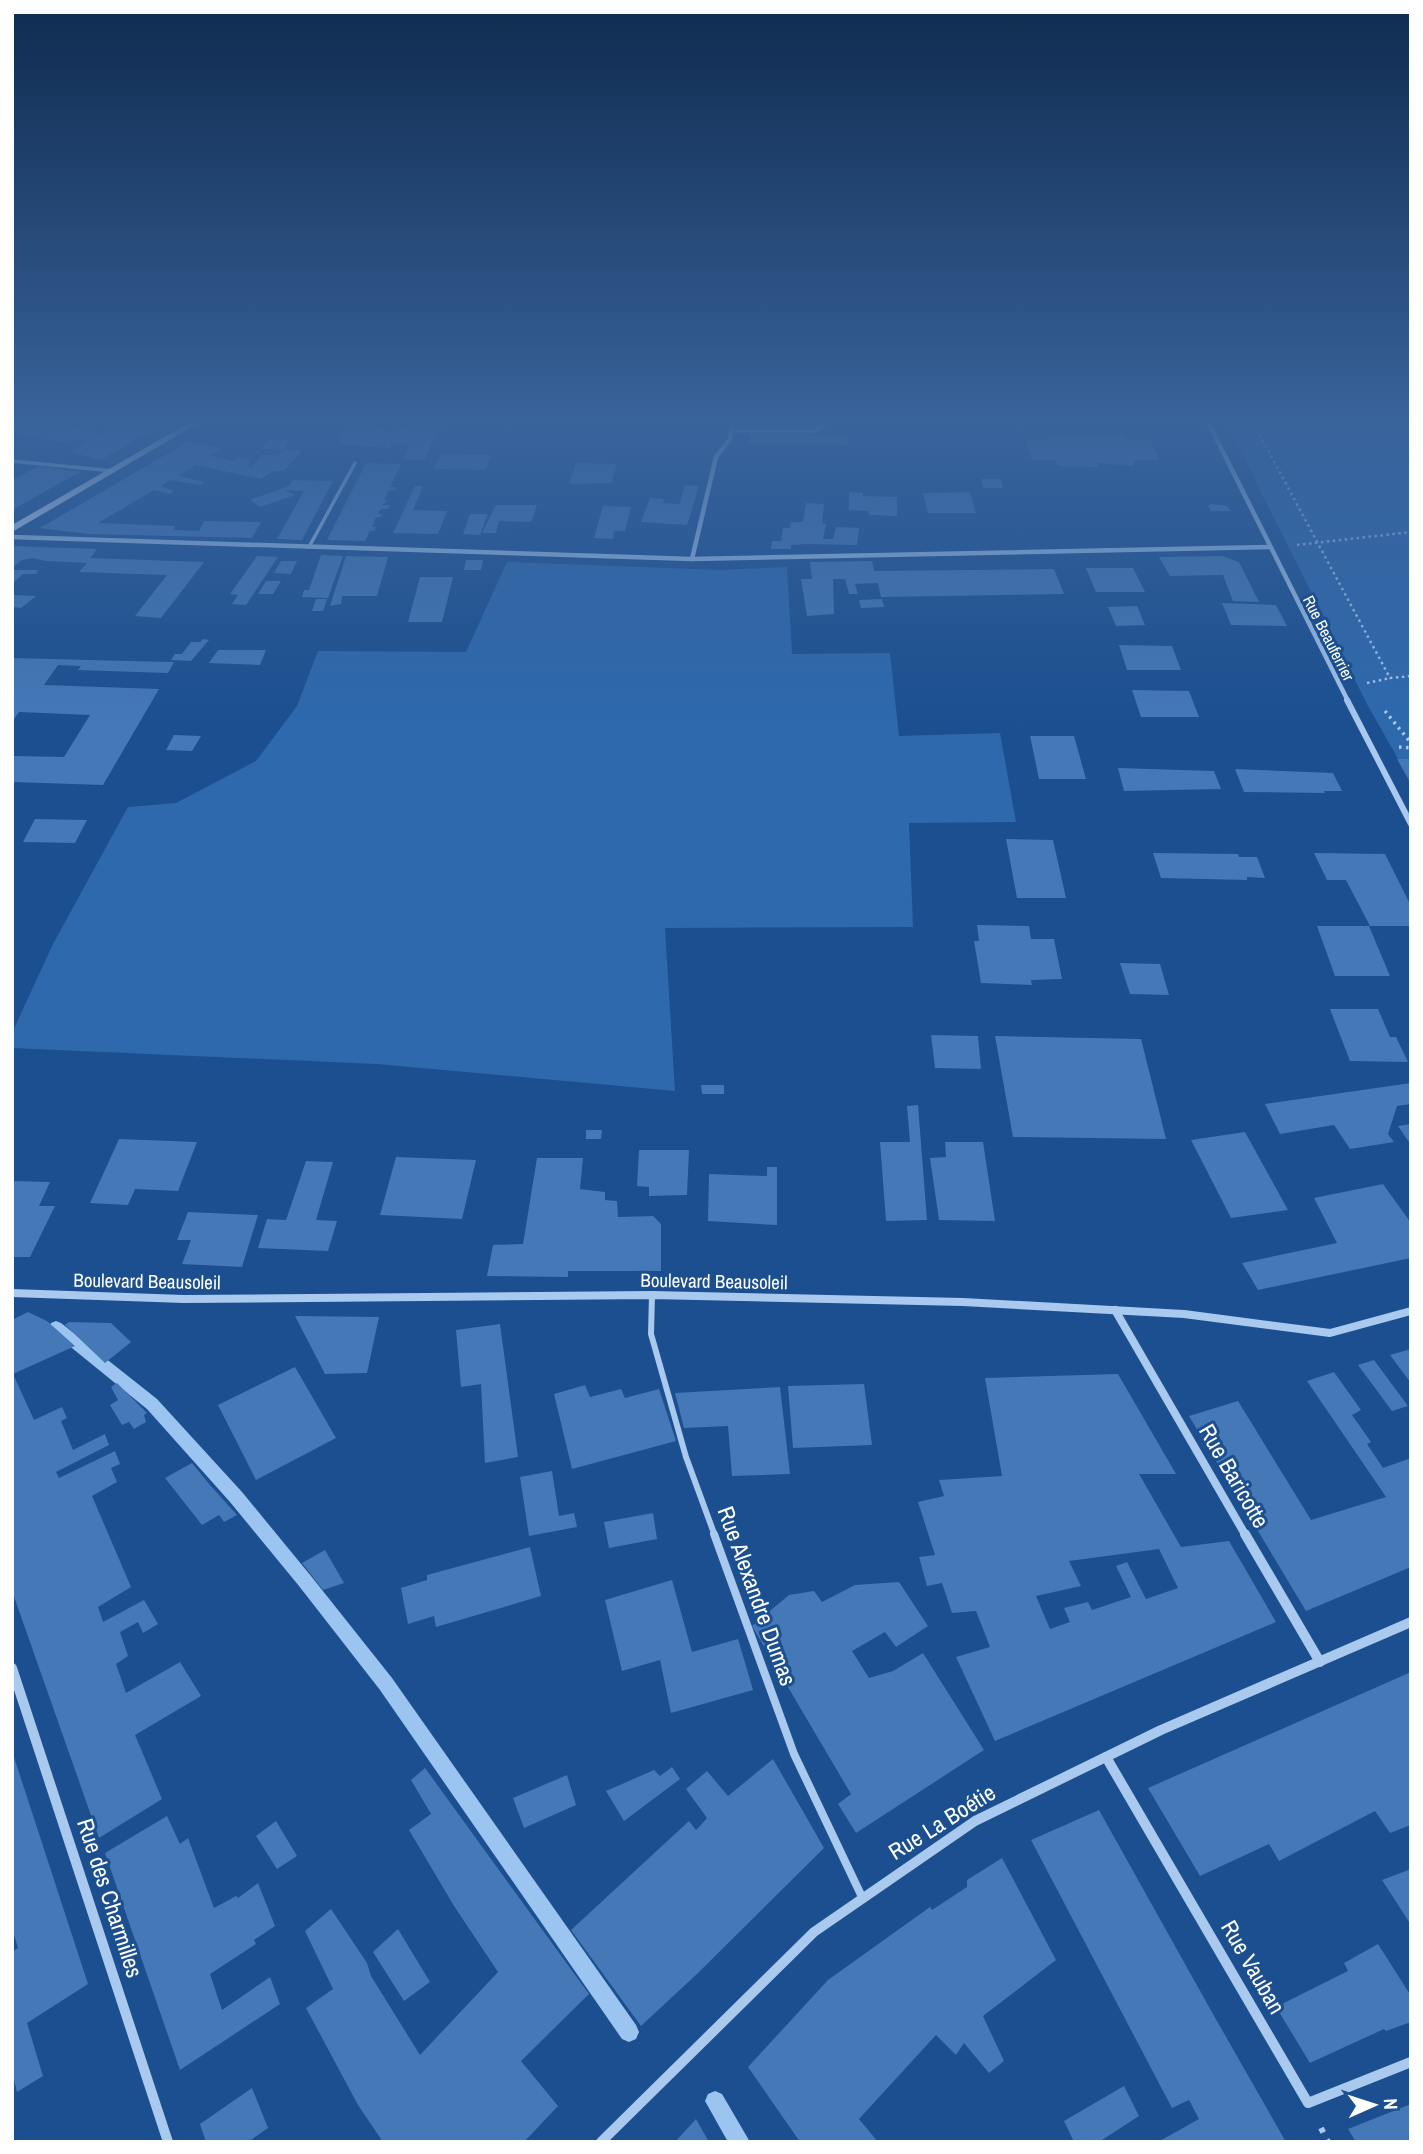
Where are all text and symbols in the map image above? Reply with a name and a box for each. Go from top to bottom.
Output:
street label: Rue Beauferrier [1298,591,1360,685]
street label: Boulevard Beausoleil [73,1267,221,1295]
street label: Boulevard Beausoleil [640,1267,788,1295]
street label: Rue Baricotte [1192,1418,1277,1533]
street label: Rue Alexandre Dumas [711,1502,804,1690]
street label: Rue La Boétie [882,1776,1001,1867]
street label: Rue des Charmilles [70,1814,151,1981]
street label: Rue Vauban [1214,1914,1293,2019]
north arrow [1339,2070,1409,2140]
text: N [1378,2098,1404,2110]

